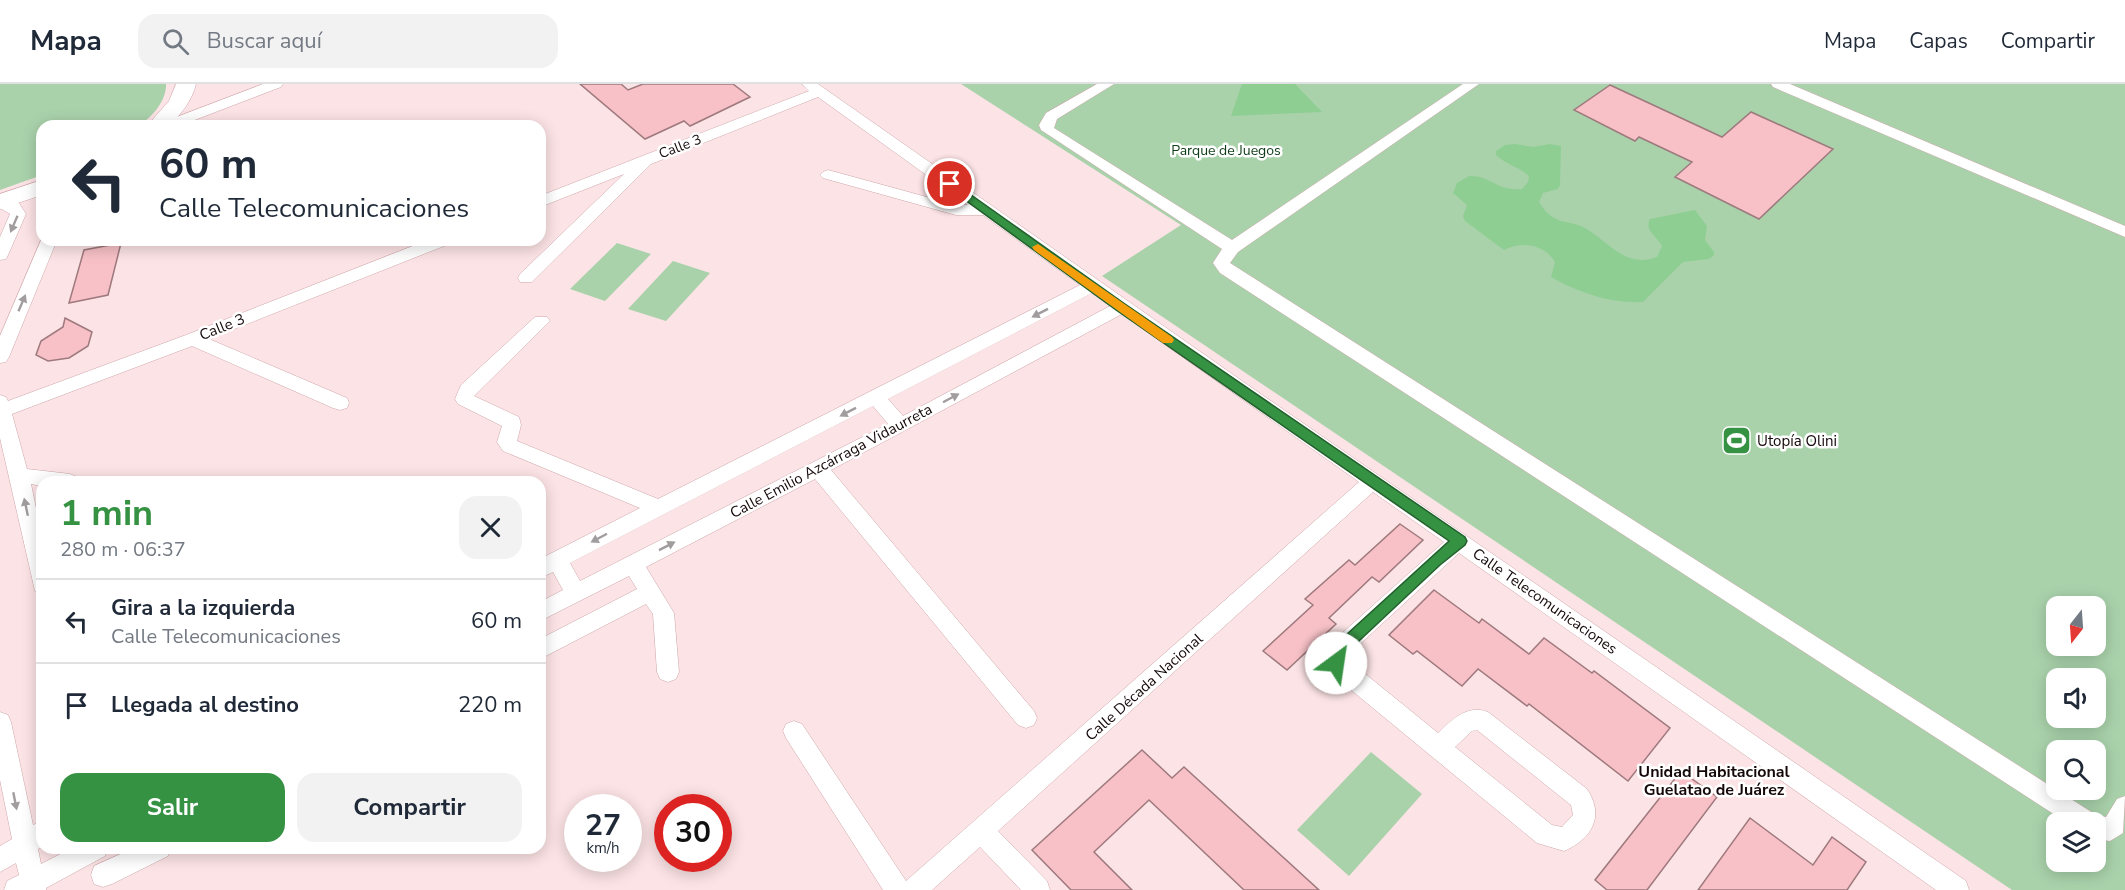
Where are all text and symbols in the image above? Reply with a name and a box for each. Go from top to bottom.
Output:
search box [138,14,558,68]
text: Mapa [30,22,102,60]
icon: search [159,25,192,58]
text: Buscar aquí [207,26,322,56]
text: Mapa [1824,27,1876,55]
text: Capas [1909,27,1968,55]
text: Compartir [2001,27,2095,55]
street label: Calle 3 [656,130,704,163]
text: 60 m [159,136,258,193]
park label: Parque de Juegos [1171,141,1281,160]
icon: left [60,144,138,222]
pin [924,158,975,209]
icon: arrive [933,167,966,200]
text: Calle Telecomunicaciones [159,190,469,227]
one-way arrow [9,215,18,233]
one-way arrow [18,294,27,312]
one-way arrow [1031,308,1048,318]
street label: Calle 3 [196,309,248,345]
one-way arrow [943,393,960,403]
street label: Calle Emilio Azcárraga Vidaurreta [726,399,936,523]
one-way arrow [839,407,856,416]
sports icon: Utopía Olini [1720,425,1752,457]
place label: Utopía Olini [1757,431,1837,451]
text: 1 min [60,489,153,538]
button: close [459,496,522,559]
one-way arrow [20,498,30,517]
one-way arrow [590,533,607,543]
text: 280 m · 06:37 [60,536,186,563]
one-way arrow [658,542,675,551]
street label: Calle Telecomunicaciones [1469,543,1621,659]
text: Gira a la izquierda [111,593,295,623]
north arrow [2046,596,2106,656]
map controls [2046,596,2106,872]
icon: left [60,605,93,638]
text: 60 m [471,606,522,636]
text: Calle Telecomunicaciones [111,623,341,650]
street label: Calle Década Nacional [1081,628,1207,745]
position arrow [1304,631,1368,695]
button: sound [2046,668,2106,728]
icon: arrive [60,689,93,722]
text: Llegada al destino [111,690,299,720]
text: 220 m [458,690,522,720]
button: search [2046,740,2106,800]
district label: Unidad Habitacional Guelatao de Juárez [1638,761,1790,801]
button: Salir [60,773,285,842]
button: Compartir [297,773,522,842]
one-way arrow [11,791,20,810]
speed limit sign: 30 [654,794,732,872]
text: 27 [585,805,621,846]
button: layers [2046,812,2106,872]
text: km/h [586,838,620,858]

